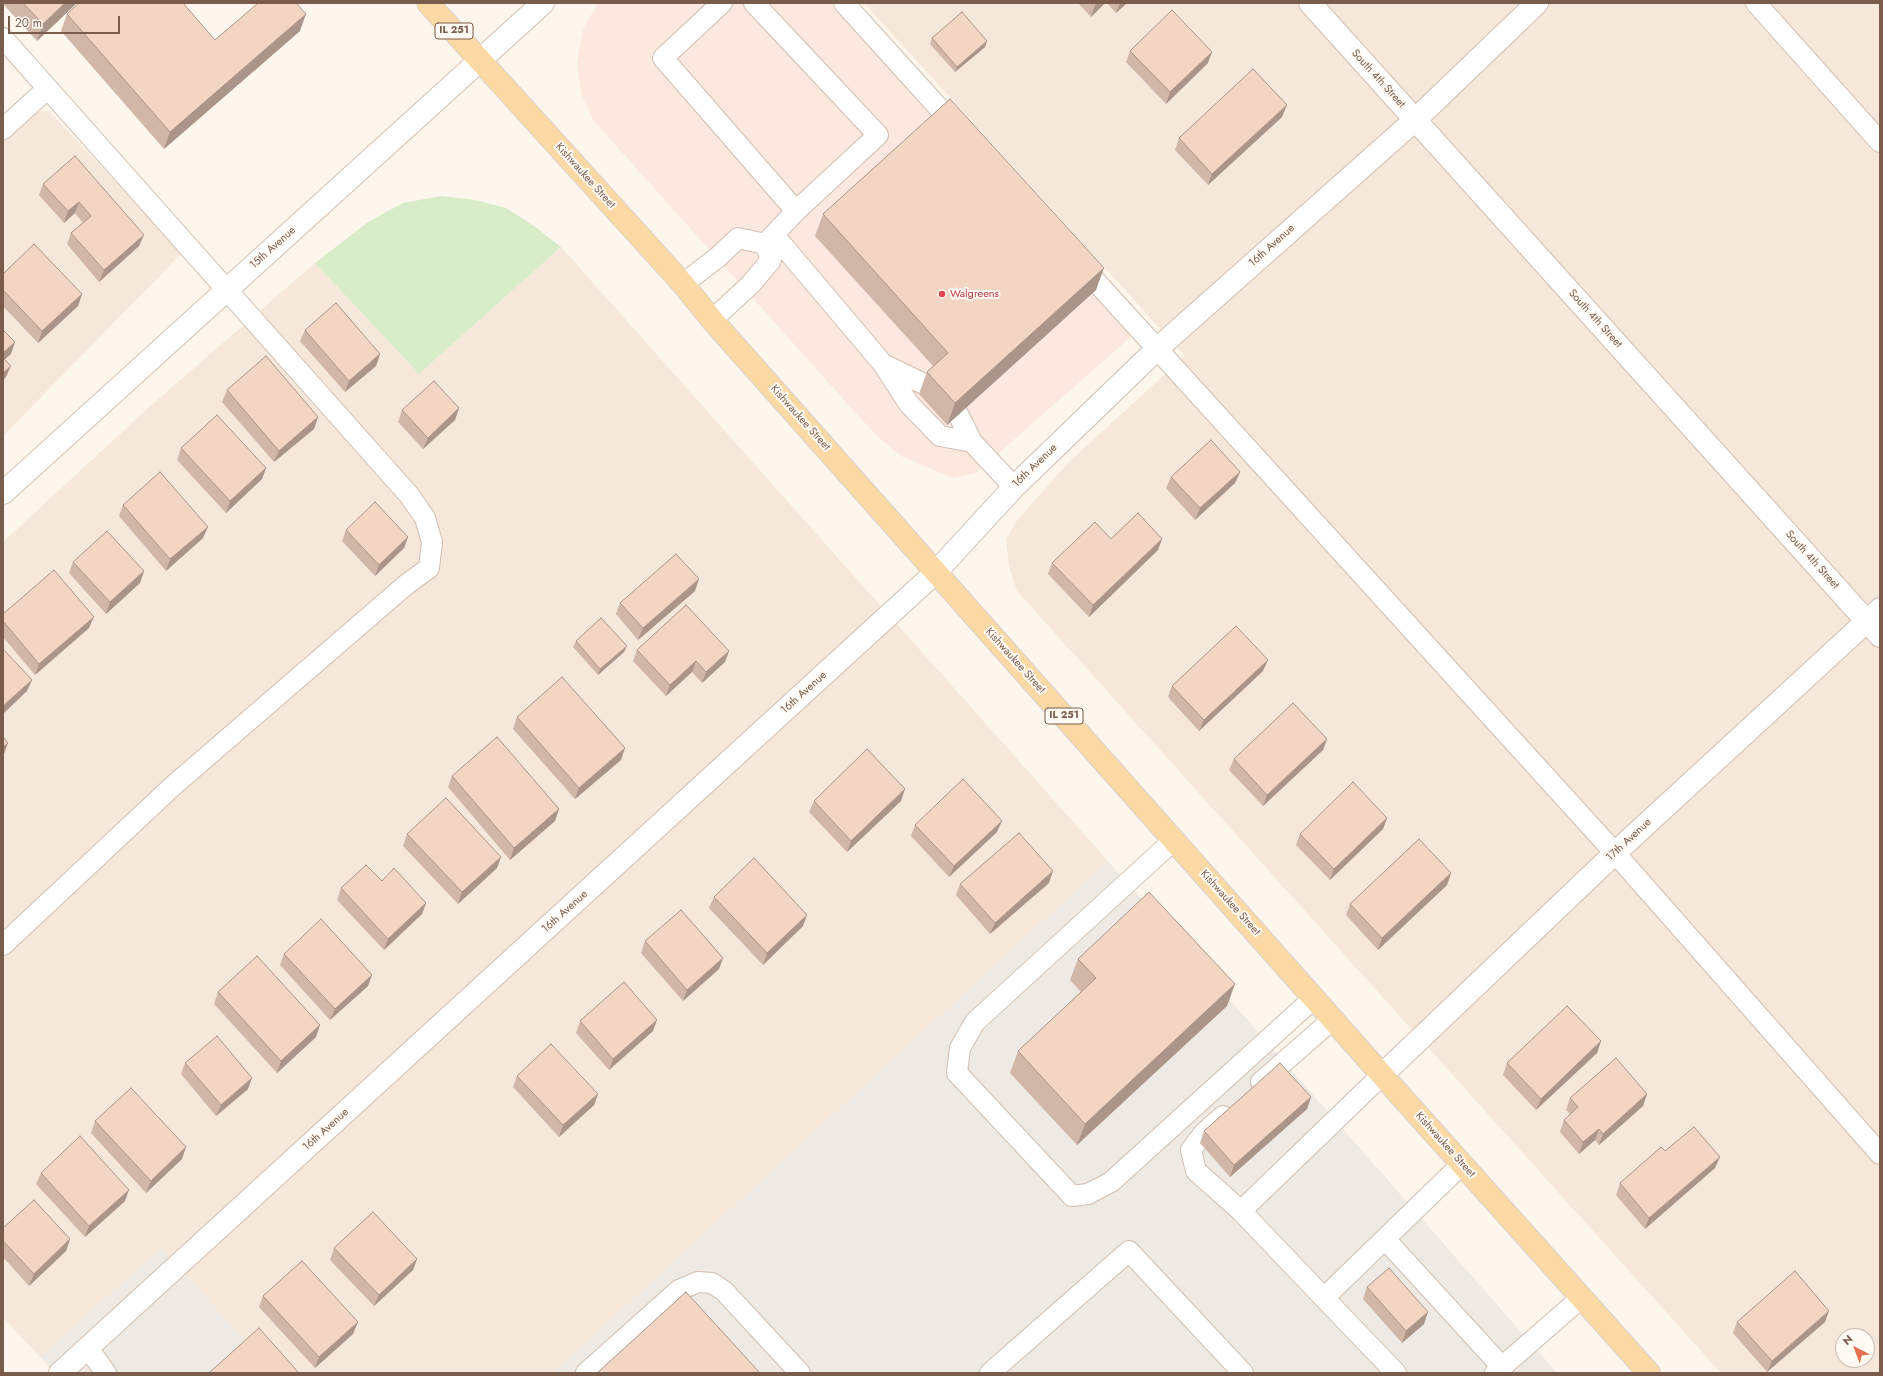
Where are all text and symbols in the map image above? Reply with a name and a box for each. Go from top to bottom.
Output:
scale bar [10,8,122,34]
text: 20 m [15,14,42,32]
road number: IL 251 [435,23,473,39]
street label: South 4th Street [1348,47,1408,111]
street label: Kishwaukee Street [552,141,618,211]
street label: 16th Avenue [1246,222,1298,270]
street label: 15th Avenue [247,224,299,272]
place label: Walgreens [950,287,999,301]
street label: South 4th Street [1565,287,1625,351]
marker: Walgreens [937,289,947,299]
street label: Kishwaukee Street [767,383,833,453]
street label: 16th Avenue [1010,441,1060,491]
street label: South 4th Street [1782,528,1842,592]
street label: Kishwaukee Street [982,626,1048,696]
street label: 16th Avenue [778,669,830,717]
road number: IL 251 [1045,708,1083,724]
street label: 17th Avenue [1604,816,1654,864]
street label: Kishwaukee Street [1197,868,1263,938]
street label: 16th Avenue [539,888,591,936]
street label: 16th Avenue [300,1106,352,1154]
street label: Kishwaukee Street [1412,1110,1478,1180]
north arrow [1835,1328,1875,1368]
text: N [1839,1331,1856,1349]

